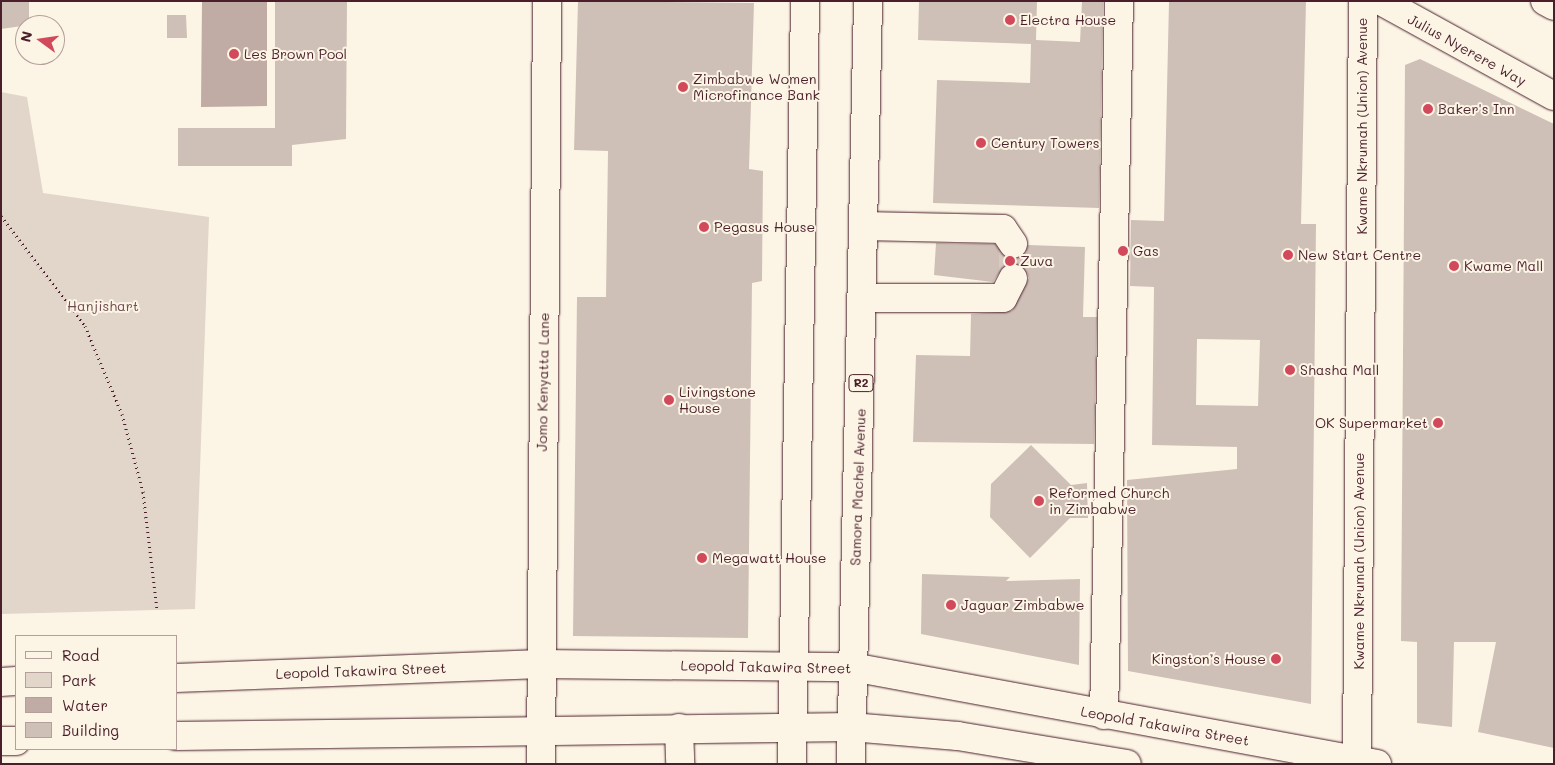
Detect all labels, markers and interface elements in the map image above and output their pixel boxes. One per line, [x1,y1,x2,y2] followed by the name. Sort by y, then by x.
[1405,11,1529,89] street label: Julius Nyerere Way
[1020,12,1116,28] place label: Electra House
[1004,14,1016,26] marker: Electra House
[15,15,65,65] north arrow
[1354,18,1370,234] street label: Kwame Nkrumah (Union) Avenue
[15,29,36,44] text: N
[244,46,347,62] place label: Les Brown Pool
[228,48,240,60] marker: Les Brown Pool
[693,71,820,104] place label: Zimbabwe Women Microfinance Bank
[677,81,689,93] marker: Zimbabwe Women Microfinance Bank
[1438,101,1515,117] place label: Baker's Inn
[1422,103,1434,115] marker: Baker's Inn
[991,135,1100,151] place label: Century Towers
[975,137,987,149] marker: Century Towers
[714,219,815,235] place label: Pegasus House
[698,221,710,233] marker: Pegasus House
[1133,243,1159,259] place label: Gas
[1117,245,1129,257] marker: Gas
[1298,247,1421,263] place label: New Start Centre
[1282,249,1294,261] marker: New Start Centre
[1020,253,1053,269] place label: Zuva
[1004,255,1016,267] marker: Zuva
[1464,258,1543,274] place label: Kwame Mall
[1448,260,1460,272] marker: Kwame Mall
[67,298,139,314] park label: Hanjishart
[533,312,553,452] street label: Jomo Kenyatta Lane
[1300,362,1379,378] place label: Shasha Mall
[1284,364,1296,376] marker: Shasha Mall
[847,373,875,392] road number: R2
[679,384,756,417] place label: Livingstone House
[663,394,675,406] marker: Livingstone House
[847,408,869,566] street label: Samora Machel Avenue
[1315,415,1428,431] place label: OK Supermarket
[1432,417,1444,429] marker: OK Supermarket
[1351,453,1367,669] street label: Kwame Nkrumah (Union) Avenue
[1049,485,1169,518] place label: Reformed Church in Zimbabwe
[1033,495,1045,507] marker: Reformed Church in Zimbabwe
[712,550,826,566] place label: Megawatt House
[696,552,708,564] marker: Megawatt House
[961,597,1084,613] place label: Jaguar Zimbabwe
[945,599,957,611] marker: Jaguar Zimbabwe
[15,635,178,750] legend
[62,645,99,665] text: Road
[1152,651,1266,667] place label: Kingston’s House
[1270,653,1282,665] marker: Kingston’s House
[680,657,852,677] street label: Leopold Takawira Street
[275,660,447,682] street label: Leopold Takawira Street
[62,670,96,690] text: Park
[62,695,108,715] text: Water
[1079,703,1251,749] street label: Leopold Takawira Street
[62,720,119,740] text: Building

